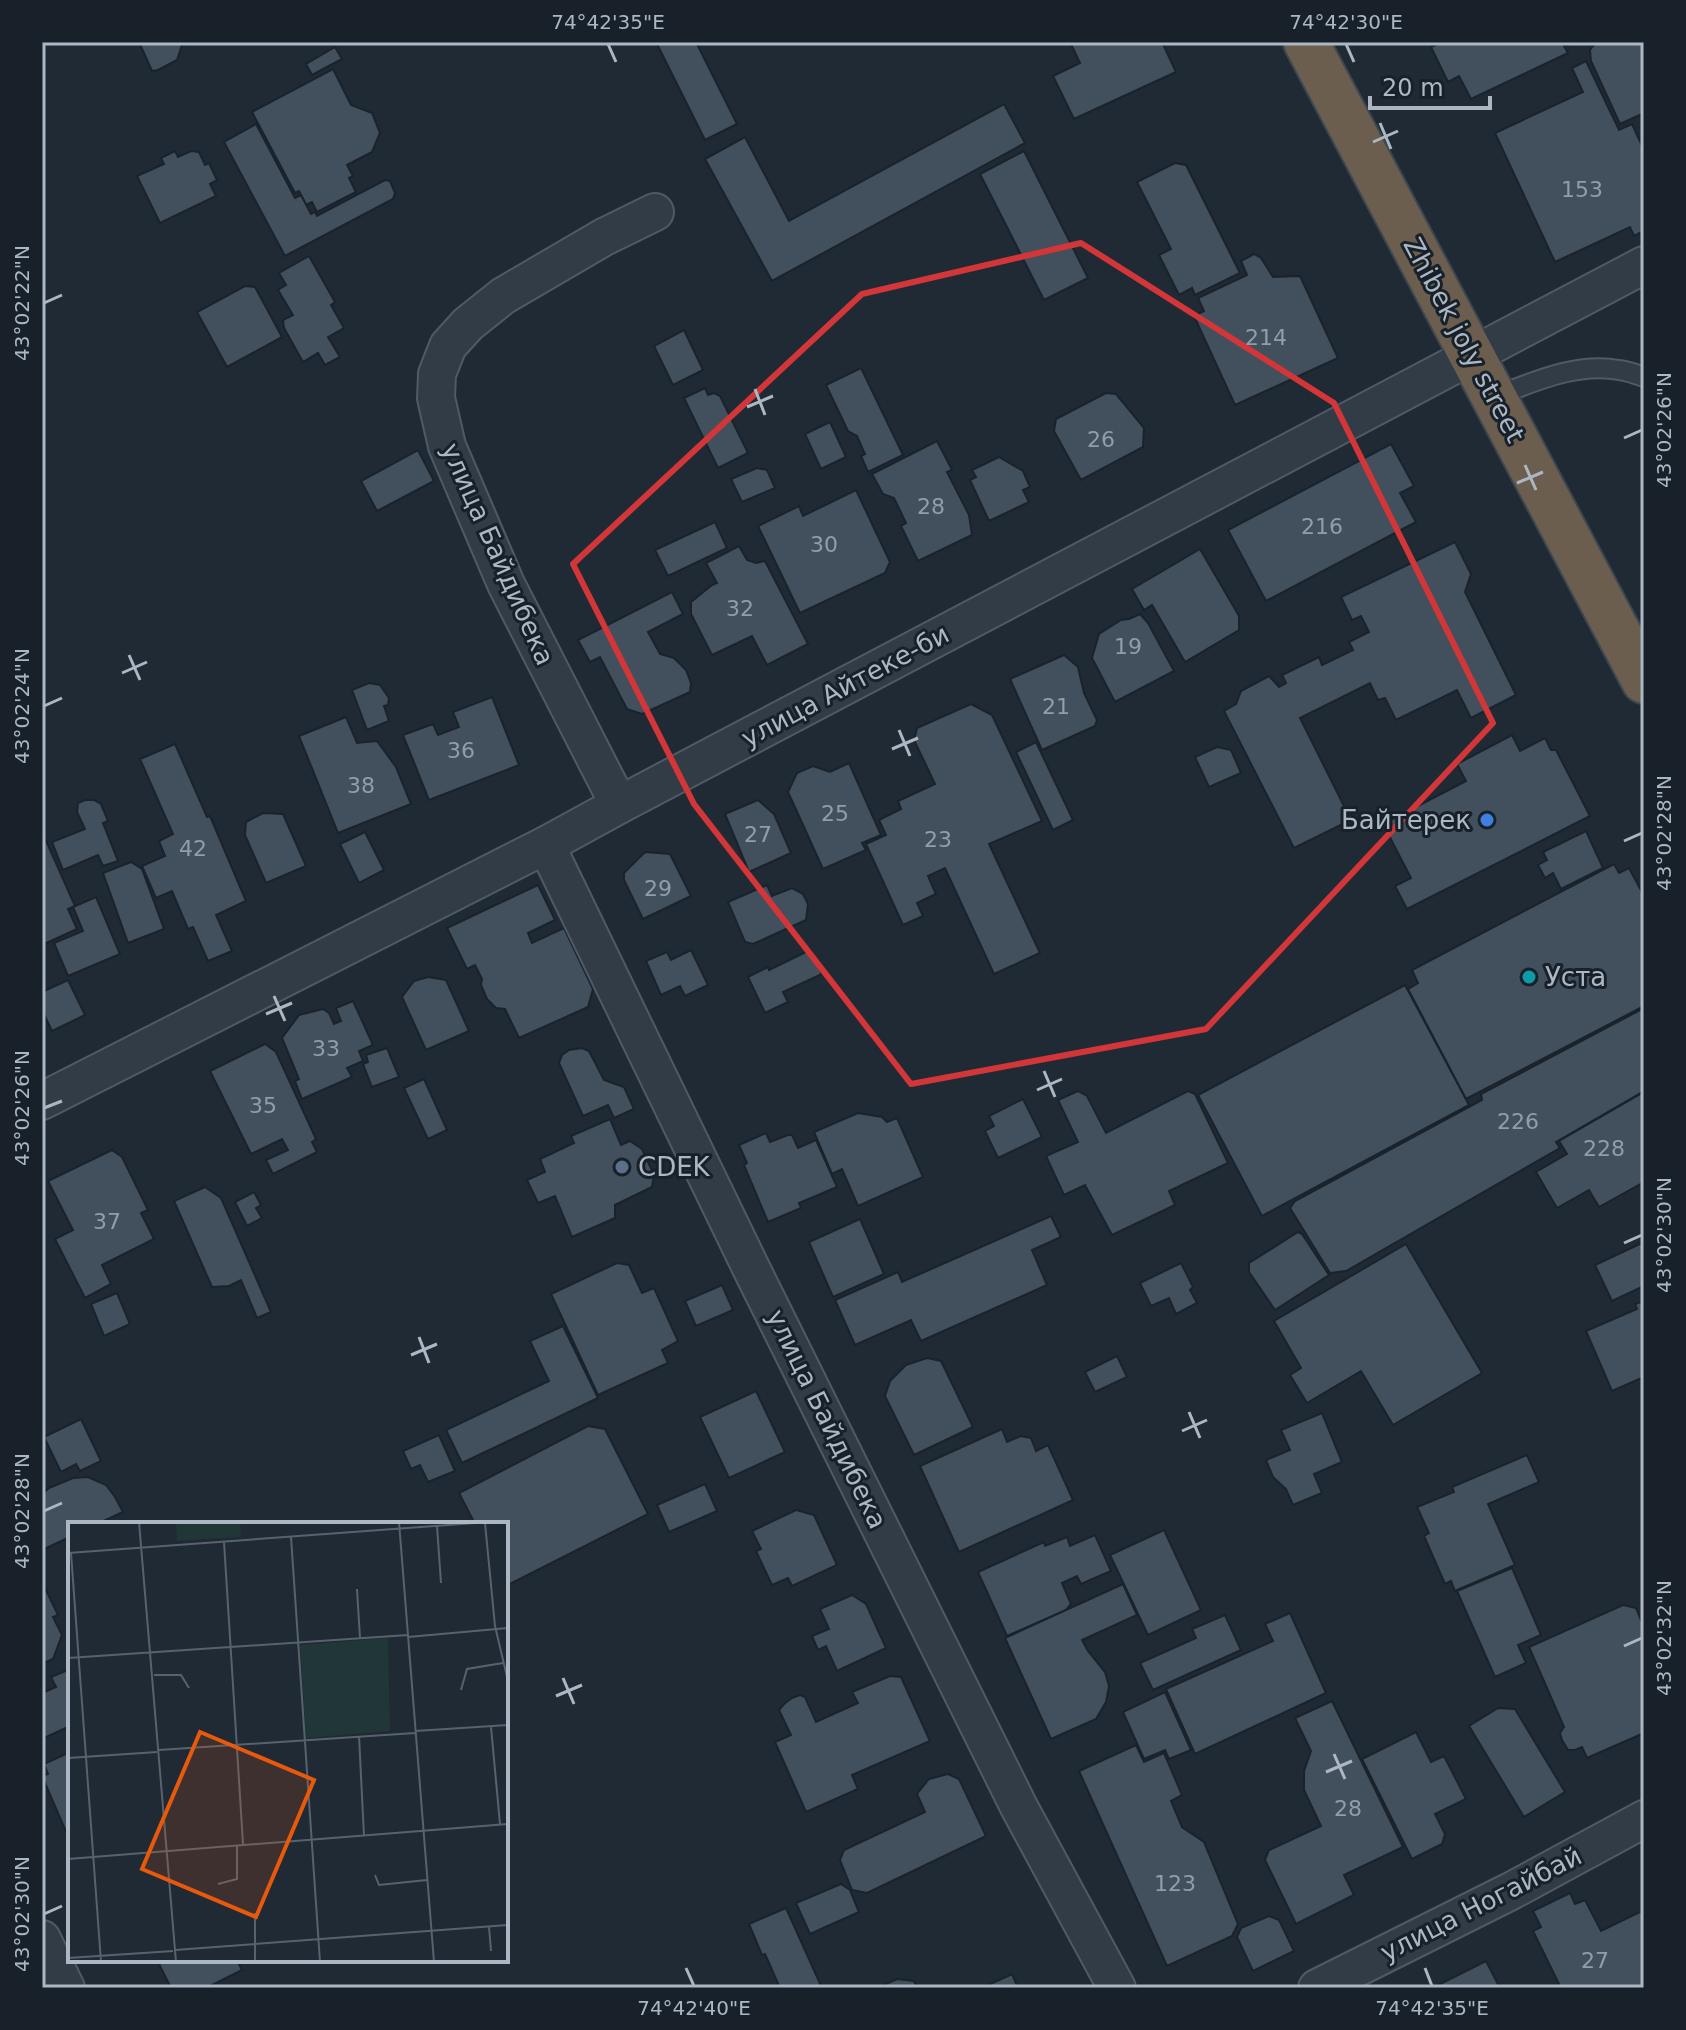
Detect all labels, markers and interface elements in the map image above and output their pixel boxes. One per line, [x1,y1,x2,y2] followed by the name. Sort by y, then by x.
[551,10,665,34] text: 74°42'35"E
[1289,10,1403,34] text: 74°42'30"E
[1370,60,1490,110] scale bar
[1382,74,1444,102] text: 20 m
[1561,177,1603,202] house number: 153
[1397,233,1531,447] street label: Zhibek joly street
[10,245,34,361] text: 43°02'22"N
[1245,325,1287,350] house number: 214
[1652,372,1676,488] text: 43°02'26"N
[1087,427,1115,452] house number: 26
[435,438,561,670] street label: улица Байдибека
[917,494,945,519] house number: 28
[1301,514,1343,539] house number: 216
[810,532,838,557] house number: 30
[726,596,754,621] house number: 32
[736,619,954,753] street label: улица Айтеке-би
[1114,634,1142,659] house number: 19
[10,648,34,764] text: 43°02'24"N
[1042,694,1070,719] house number: 21
[447,738,475,763] house number: 36
[347,773,375,798] house number: 38
[1652,775,1676,891] text: 43°02'28"N
[821,801,849,826] house number: 25
[1341,805,1471,835] place label: Байтерек
[1478,811,1496,829] marker: Байтерек
[744,822,772,847] house number: 27
[924,827,952,852] house number: 23
[179,836,207,861] house number: 42
[644,876,672,901] house number: 29
[1545,962,1606,992] place label: Уста
[1520,968,1538,986] marker: Уста
[312,1036,340,1061] house number: 33
[10,1050,34,1166] text: 43°02'26"N
[249,1093,277,1118] house number: 35
[1497,1109,1539,1134] house number: 226
[1583,1136,1625,1161] house number: 228
[638,1152,711,1182] place label: CDEK
[613,1158,631,1176] marker: CDEK
[1652,1177,1676,1293] text: 43°02'30"N
[93,1209,121,1234] house number: 37
[761,1305,893,1533] street label: улица Байдибека
[10,1453,34,1569] text: 43°02'28"N
[68,1522,508,1962] inset map
[1652,1580,1676,1696] text: 43°02'32"N
[1334,1796,1362,1821] house number: 28
[1375,1840,1587,1968] street label: улица Ногайбай
[10,1856,34,1972] text: 43°02'30"N
[1154,1871,1196,1896] house number: 123
[1581,1948,1609,1973] house number: 27
[637,1996,751,2020] text: 74°42'40"E
[1375,1996,1489,2020] text: 74°42'35"E

